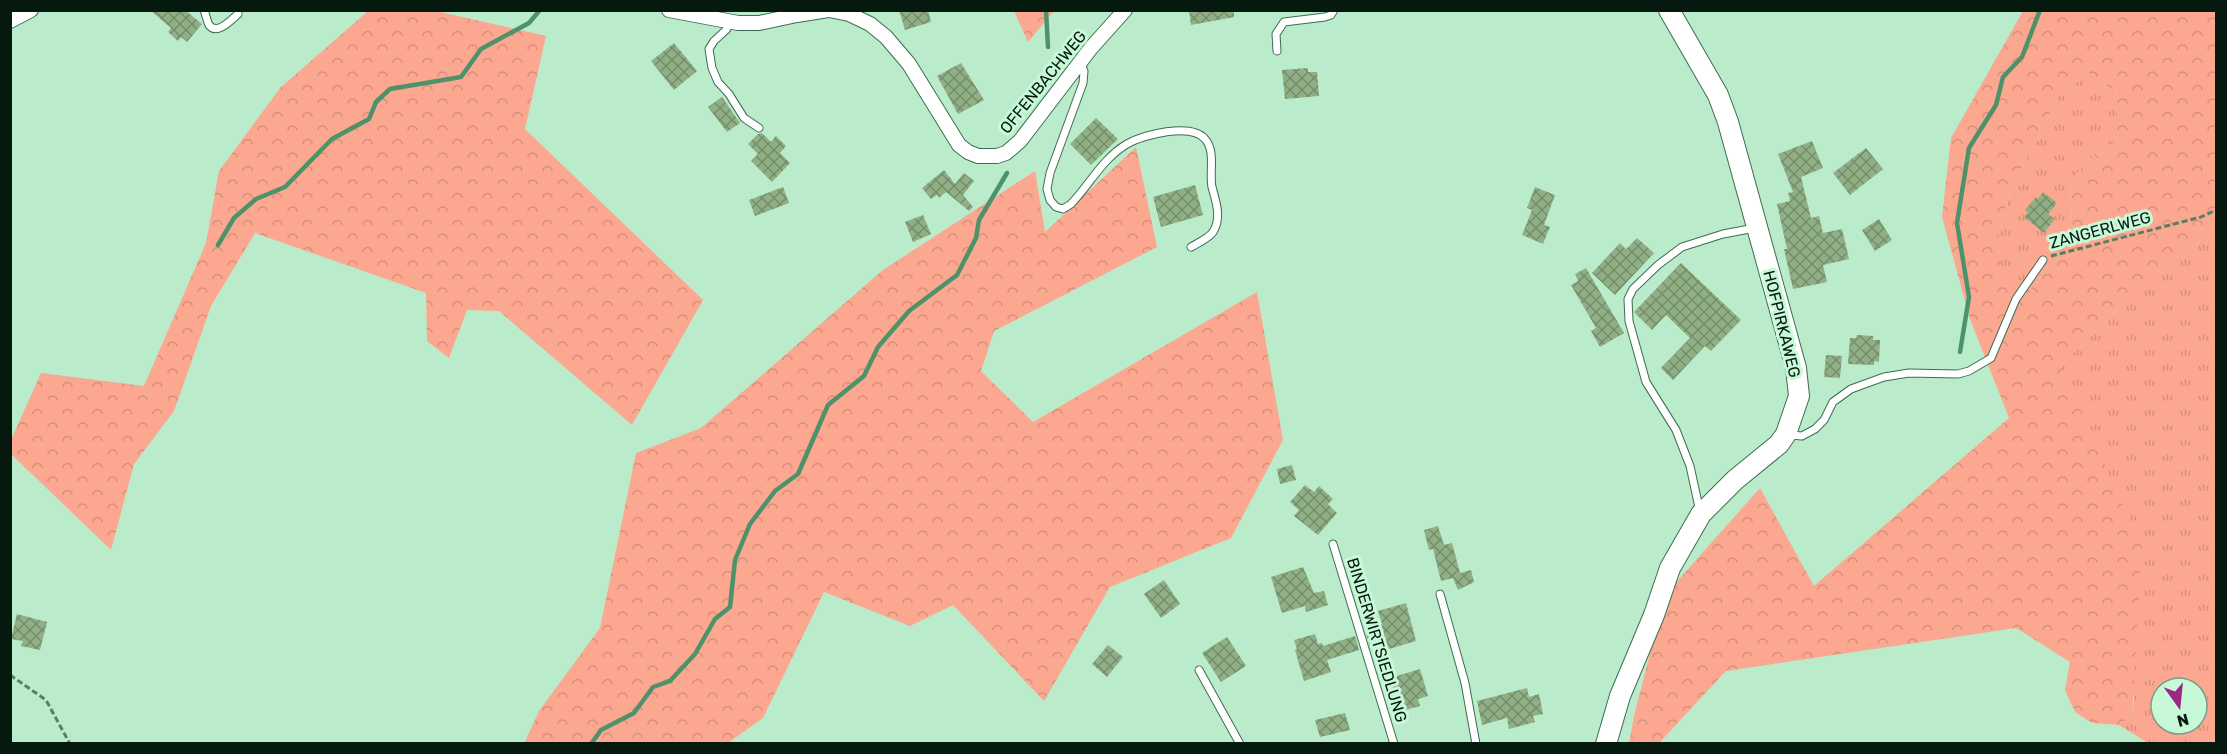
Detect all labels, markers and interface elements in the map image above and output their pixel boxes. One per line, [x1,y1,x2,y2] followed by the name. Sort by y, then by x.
[996,27,1090,137] street label: OFFENBACHWEG
[2047,207,2153,253] street label: ZANGERLWEG
[1759,268,1805,380] street label: HOFPIRKAWEG
[1343,555,1411,725] street label: BINDERWIRTSIEDLUNG
[2149,676,2209,736] north arrow
[2175,709,2191,731] text: N

